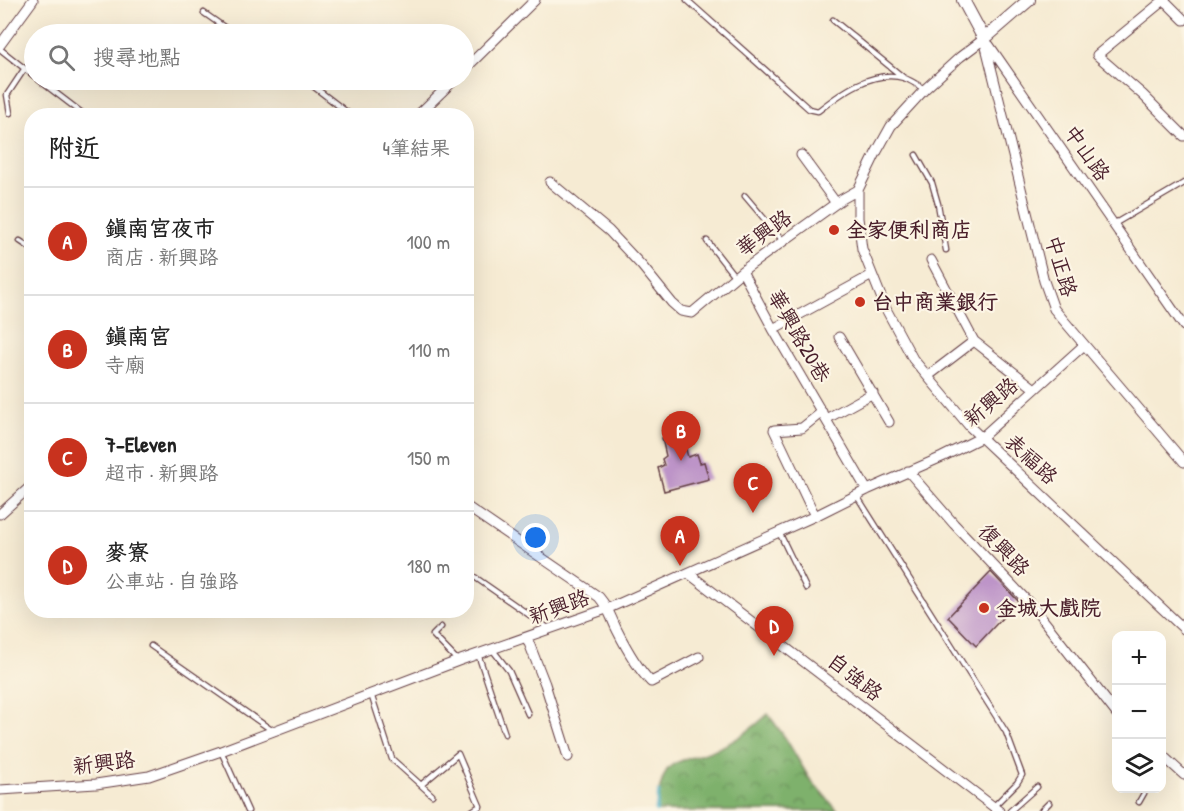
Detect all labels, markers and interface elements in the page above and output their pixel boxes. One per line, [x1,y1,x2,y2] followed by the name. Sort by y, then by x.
[24,24,474,90] search box
[45,41,78,74] icon: search
[93,42,181,72] text: 搜尋地點
[1057,119,1117,187] street label: 中山路
[48,130,100,165] text: 附近
[383,134,450,161] text: 4筆結果
[730,202,798,263] street label: 華興路
[105,213,215,243] text: 鎮南宮夜市
[846,215,972,244] place label: 全家便利商店
[827,223,841,237] marker: 全家便利商店
[63,228,72,255] text: A
[407,228,450,255] text: 100 m
[1039,232,1084,300] street label: 中正路
[105,243,218,270] text: 商店 · 新興路
[761,284,838,388] street label: 華興路20巷
[872,287,998,316] place label: 台中商業銀行
[853,295,867,309] marker: 台中商業銀行
[105,321,171,351] text: 鎮南宮
[62,336,73,363] text: B
[408,336,450,363] text: 110 m
[105,351,145,378] text: 寺廟
[957,370,1024,433] street label: 新興路
[662,412,700,461] pin: B
[998,427,1064,491] street label: 表福路
[105,429,177,459] text: 7-Eleven
[62,444,73,471] text: C
[407,444,450,471] text: 150 m
[105,459,218,486] text: 超市 · 新興路
[734,464,772,513] pin: C
[660,516,700,566] pin: A
[972,517,1037,582] street label: 復興路
[521,523,550,552] your location
[105,537,149,567] text: 麥寮
[63,552,72,579] text: D
[407,552,450,579] text: 180 m
[105,567,238,594] text: 公車站 · 自強路
[524,582,593,631] street label: 新興路
[996,593,1101,622] place label: 金城大戲院
[977,601,991,615] marker: 金城大戲院
[754,606,794,656] pin: D
[1112,631,1166,793] map controls
[1112,631,1166,685] button: +
[822,646,889,707] street label: 自強路
[1112,685,1166,739] button: −
[1112,739,1166,793] button: layers
[71,744,137,781] street label: 新興路

